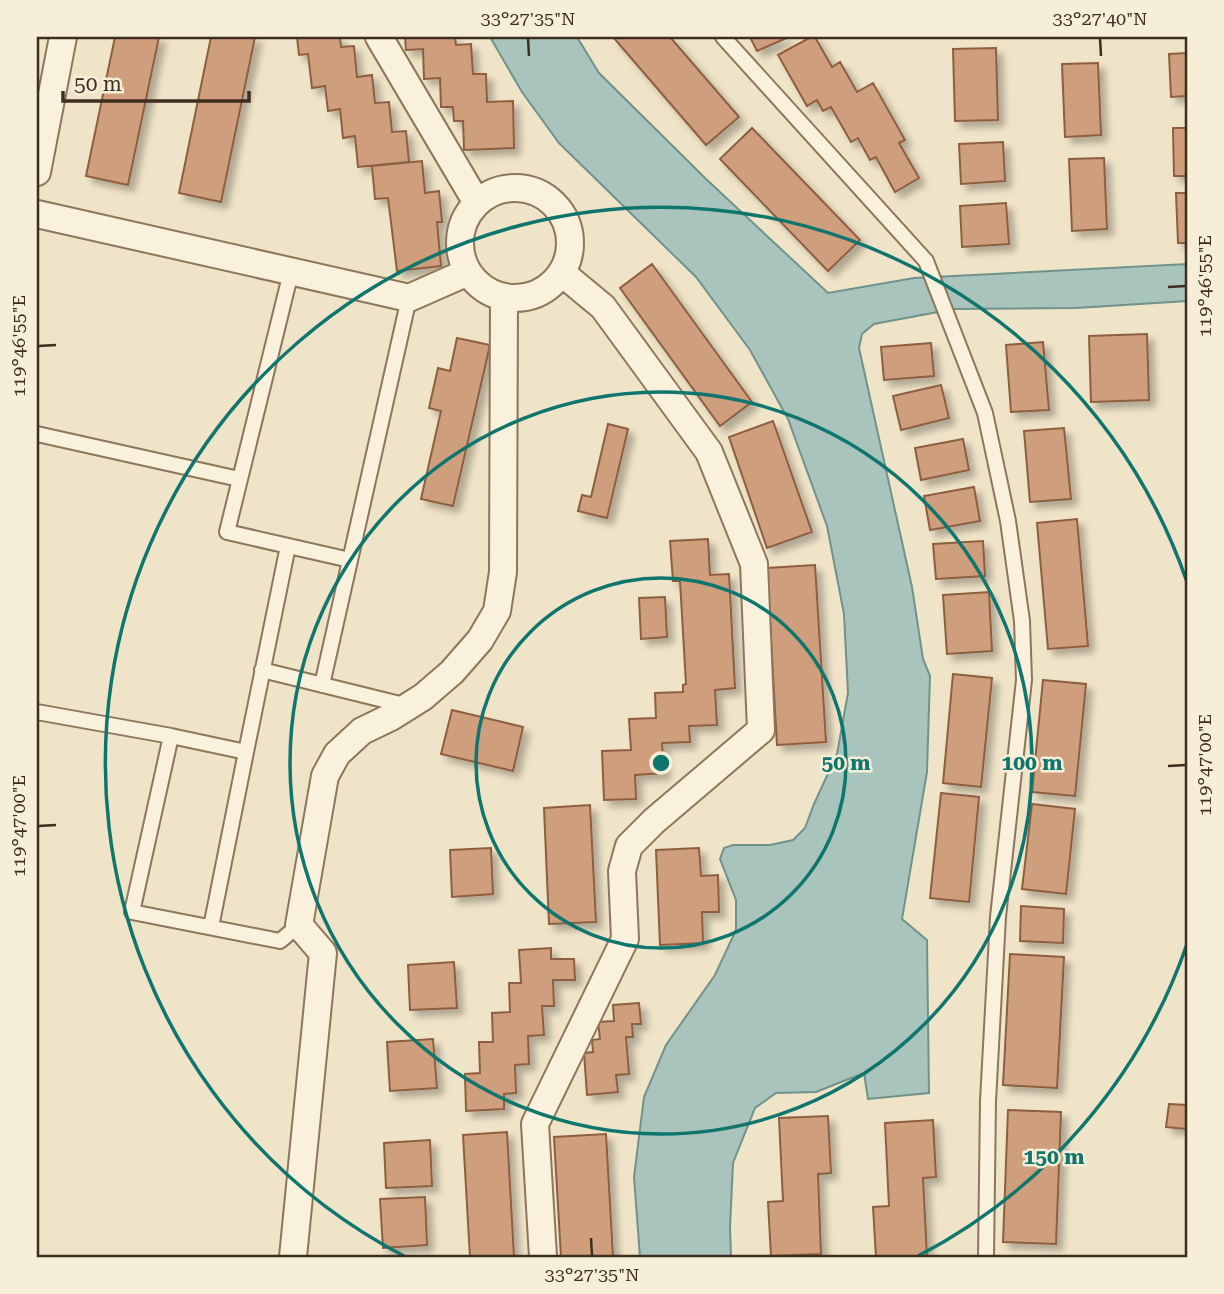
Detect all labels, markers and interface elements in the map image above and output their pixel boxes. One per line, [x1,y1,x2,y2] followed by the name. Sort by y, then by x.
[481,8,575,29] text: 33°27'35"N
[1053,8,1147,29] text: 33°27'40"N
[63,60,248,104] scale bar
[74,72,122,96] text: 50 m
[1194,235,1215,337] text: 119°46'55"E
[8,295,29,397] text: 119°46'55"E
[1194,714,1215,816] text: 119°47'00"E
[649,751,673,775] centre of rings
[821,751,871,775] text: 50 m
[1002,751,1062,775] text: 100 m
[8,775,29,877] text: 119°47'00"E
[1024,1145,1084,1169] text: 150 m
[545,1264,639,1285] text: 33°27'35"N

